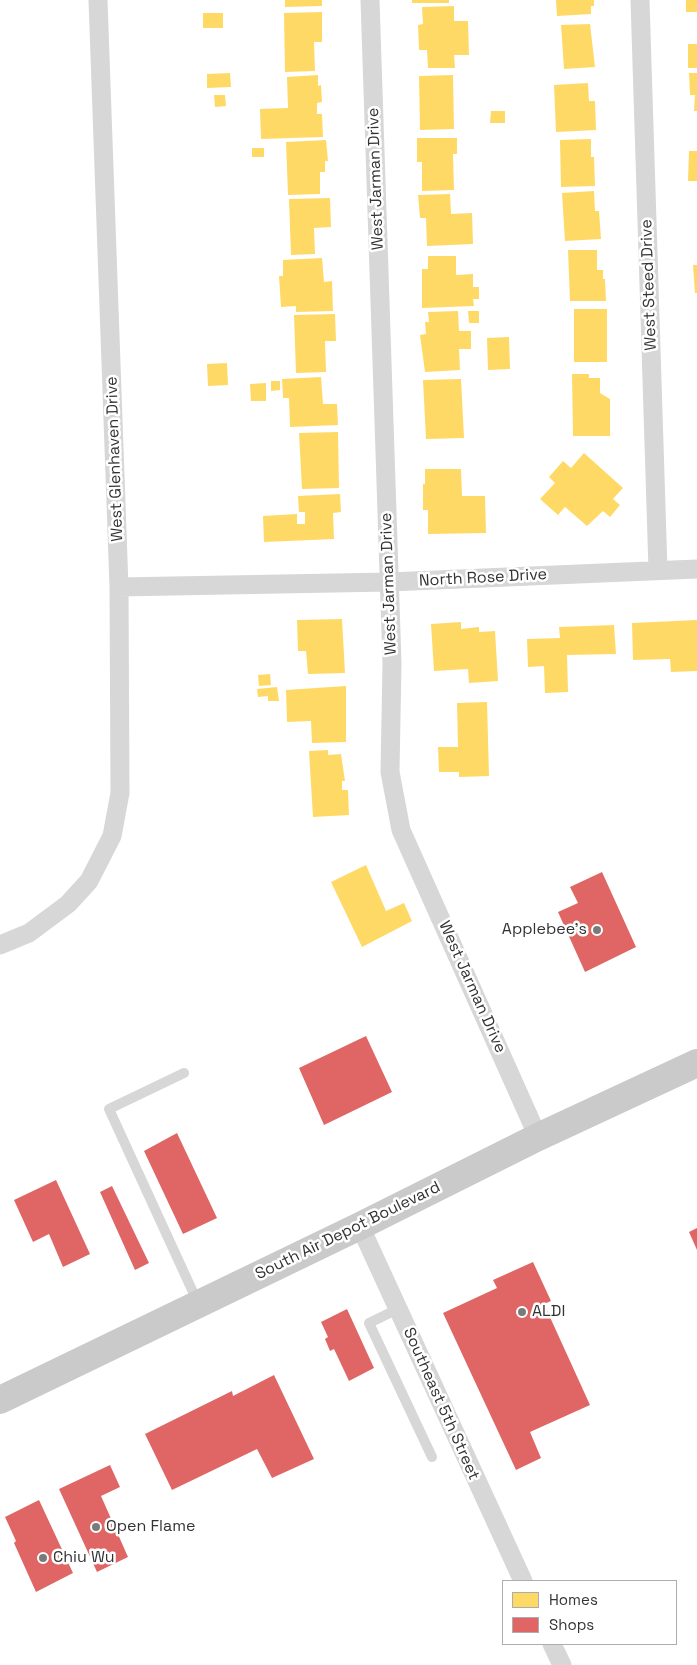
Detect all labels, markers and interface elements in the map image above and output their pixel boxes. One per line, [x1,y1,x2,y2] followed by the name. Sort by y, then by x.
[364,107,388,251] street label: West Jarman Drive
[637,219,661,351] street label: West Steed Drive
[103,376,127,542] street label: West Glenhaven Drive
[377,512,401,656] street label: West Jarman Drive
[419,565,547,591] street label: North Rose Drive
[434,918,510,1056] street label: West Jarman Drive
[502,920,587,940] place label: Applebee's
[591,924,603,936] marker: Applebee's
[252,1178,444,1284] street label: South Air Depot Boulevard
[532,1302,565,1322] place label: ALDI
[516,1306,528,1318] marker: ALDI
[399,1325,483,1483] street label: Southeast 5th Street
[106,1517,195,1537] place label: Open Flame
[90,1521,102,1533] marker: Open Flame
[53,1548,115,1568] place label: Chiu Wu
[37,1552,49,1564] marker: Chiu Wu
[502,1580,677,1645] legend
[549,1590,598,1609] text: Homes
[549,1615,594,1634] text: Shops

